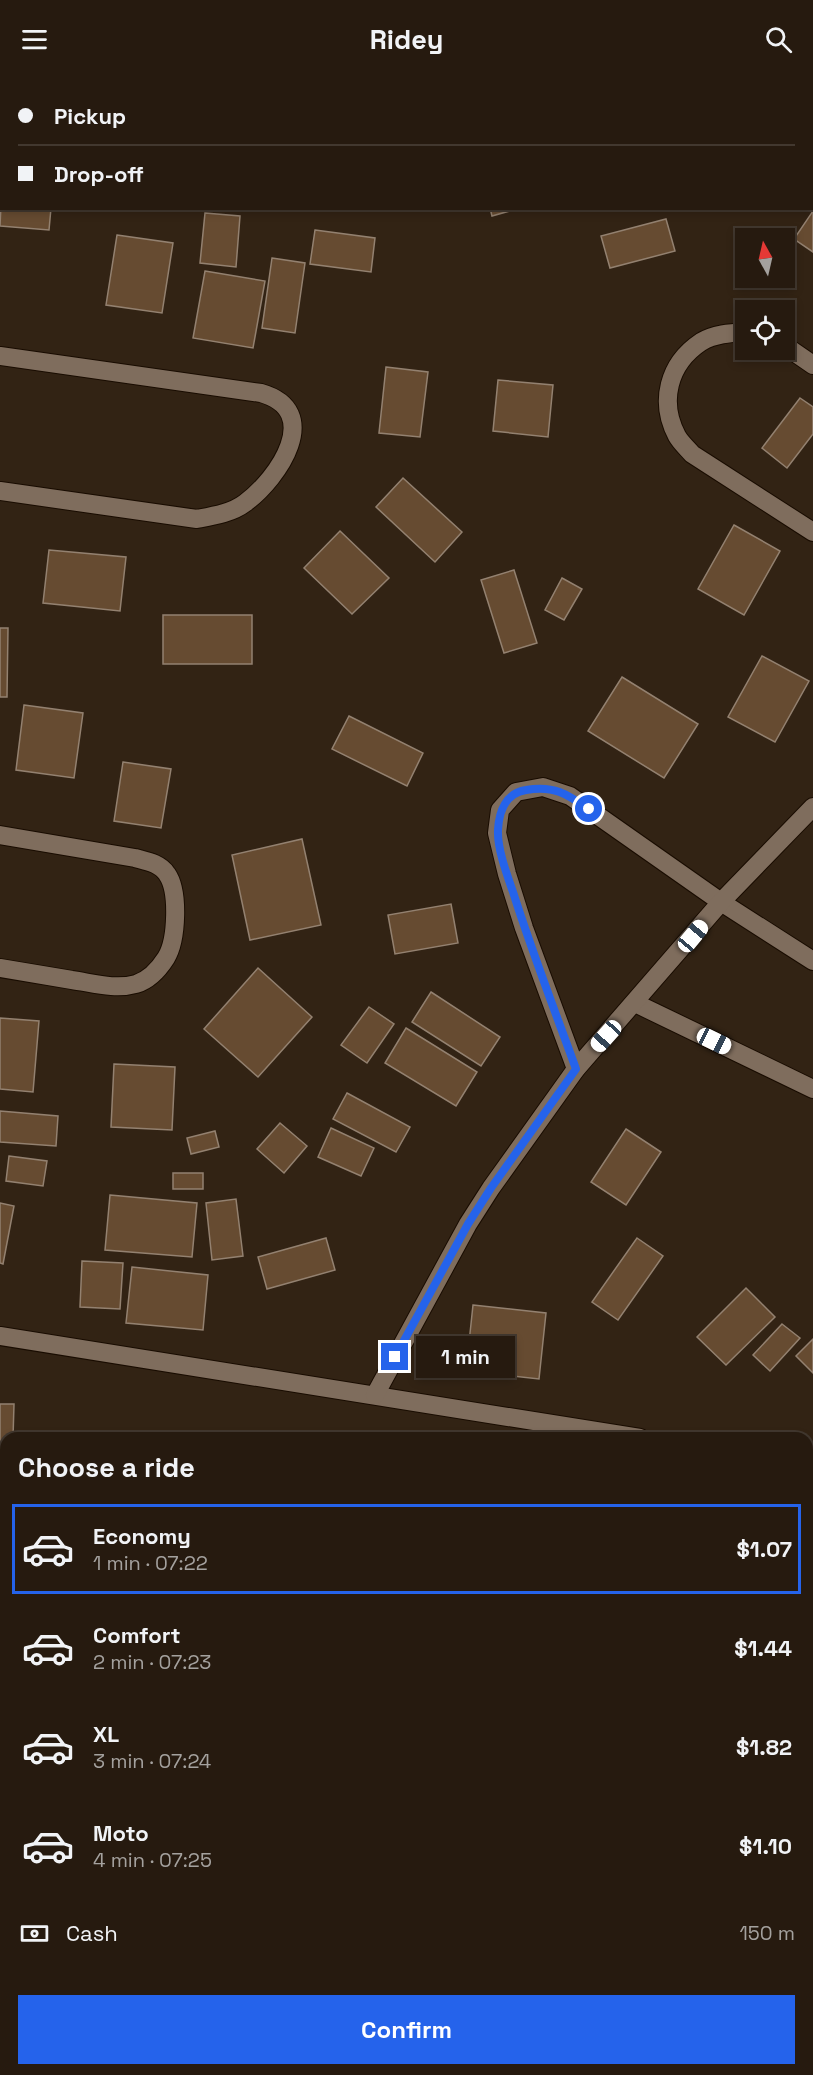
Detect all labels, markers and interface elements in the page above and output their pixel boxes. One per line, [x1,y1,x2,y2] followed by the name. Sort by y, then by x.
[370,22,443,57] text: Ridey
[18,23,51,56] icon: menu
[762,23,795,56] icon: search
[54,102,126,130] text: Pickup
[54,160,144,188] text: Drop-off
[735,228,795,288] north arrow
[735,228,795,360] map controls
[735,300,795,360] button: locate
[575,795,602,822] route start
[675,916,711,956] car
[587,1017,625,1055] car
[694,1025,734,1057] car
[416,1336,515,1378] callout: 1 min
[381,1343,408,1370] route end
[441,1344,490,1370] text: 1 min
[18,1450,195,1485] text: Choose a ride
[21,1522,75,1576] icon: car
[93,1522,191,1550] text: Economy
[736,1535,792,1563] text: $1.07
[93,1550,208,1576] text: 1 min · 07:22
[21,1621,75,1675] icon: car
[93,1621,181,1649] text: Comfort
[734,1634,792,1662] text: $1.44
[93,1649,211,1675] text: 2 min · 07:23
[21,1720,75,1774] icon: car
[93,1720,119,1748] text: XL
[736,1733,792,1761] text: $1.82
[93,1748,211,1774] text: 3 min · 07:24
[21,1819,75,1873] icon: car
[93,1819,149,1847] text: Moto
[739,1832,792,1860] text: $1.10
[93,1847,212,1873] text: 4 min · 07:25
[18,1917,51,1950] icon: cash
[66,1919,118,1947] text: Cash
[740,1920,795,1946] text: 150 m
[18,1995,795,2064] button: Confirm

